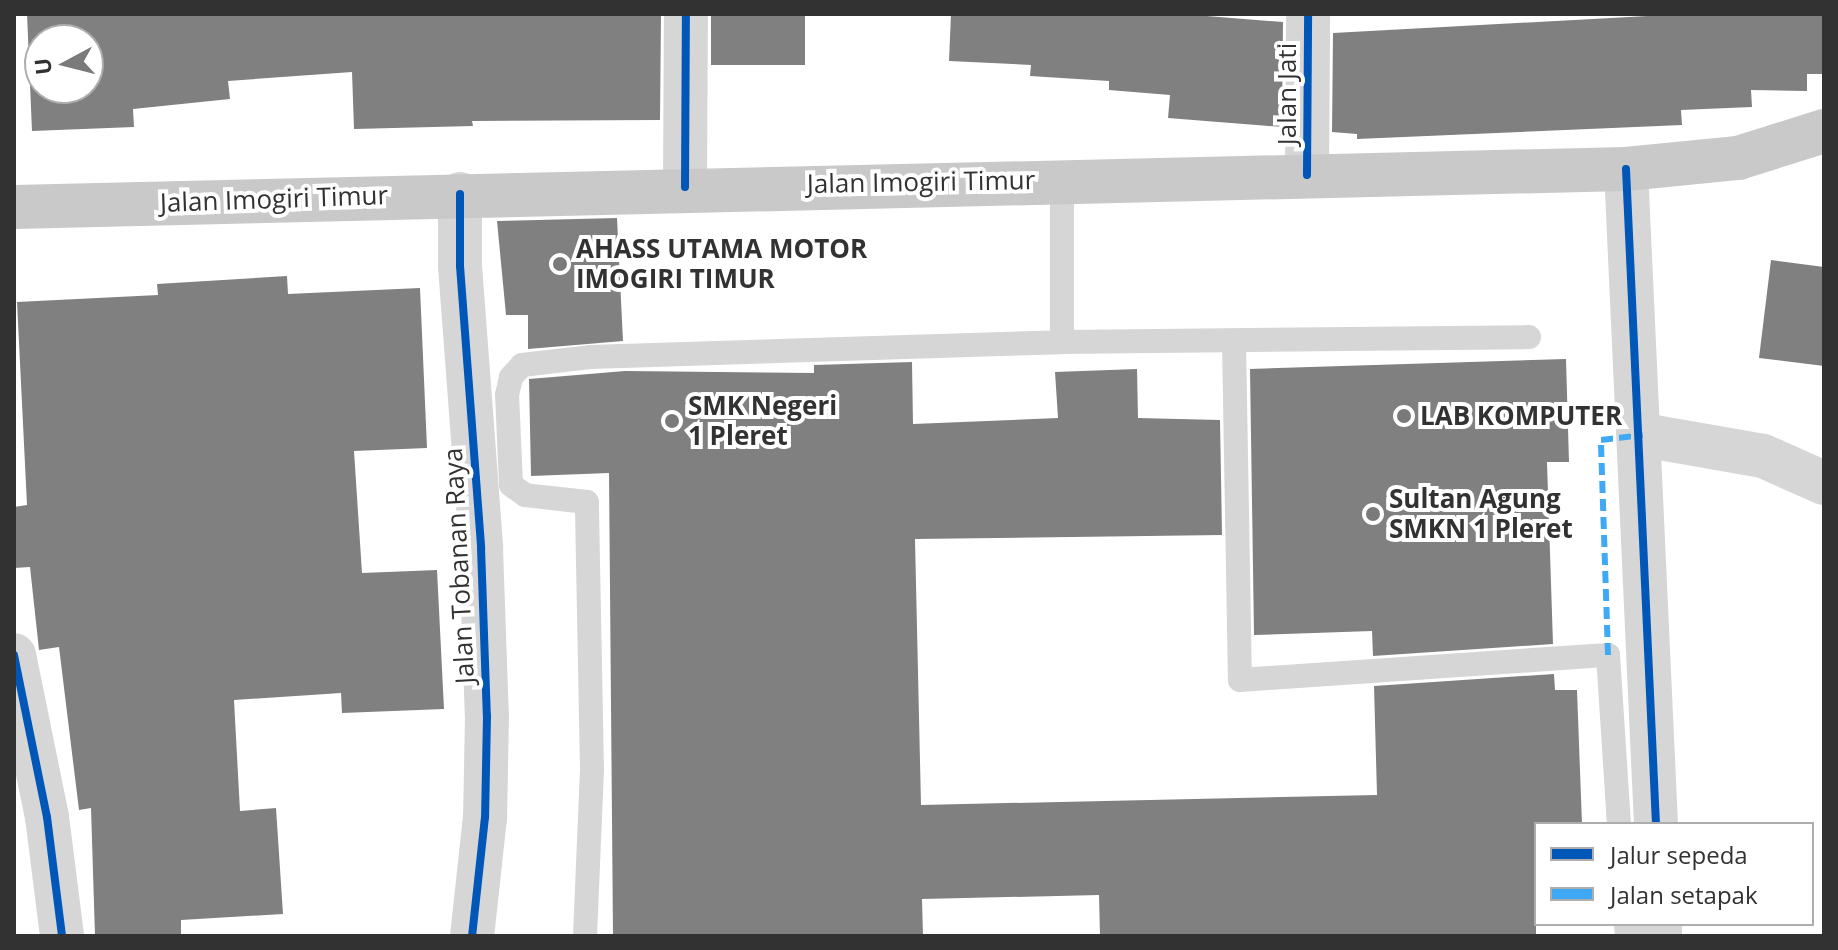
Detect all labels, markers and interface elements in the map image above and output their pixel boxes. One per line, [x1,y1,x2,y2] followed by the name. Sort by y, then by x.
[24,24,104,104] north arrow
[1271,43,1303,145] street label: Jalan Jati
[26,57,58,77] text: U
[807,164,1035,200] street label: Jalan Imogiri Timur
[159,179,389,219] street label: Jalan Imogiri Timur
[576,233,867,294] place label: AHASS UTAMA MOTOR IMOGIRI TIMUR
[551,255,569,273] marker: AHASS UTAMA MOTOR IMOGIRI TIMUR
[688,390,837,452] place label: SMK Negeri 1 Pleret
[1420,400,1622,432] place label: LAB KOMPUTER
[1395,407,1413,425] marker: LAB KOMPUTER
[663,412,681,430] marker: SMK Negeri 1 Pleret
[437,447,481,685] street label: Jalan Tobanan Raya
[1389,483,1573,544] place label: Sultan Agung SMKN 1 Pleret
[1364,505,1382,523] marker: Sultan Agung SMKN 1 Pleret
[1534,822,1814,926] legend
[1610,838,1748,871] text: Jalur sepeda
[1610,878,1758,911] text: Jalan setapak

